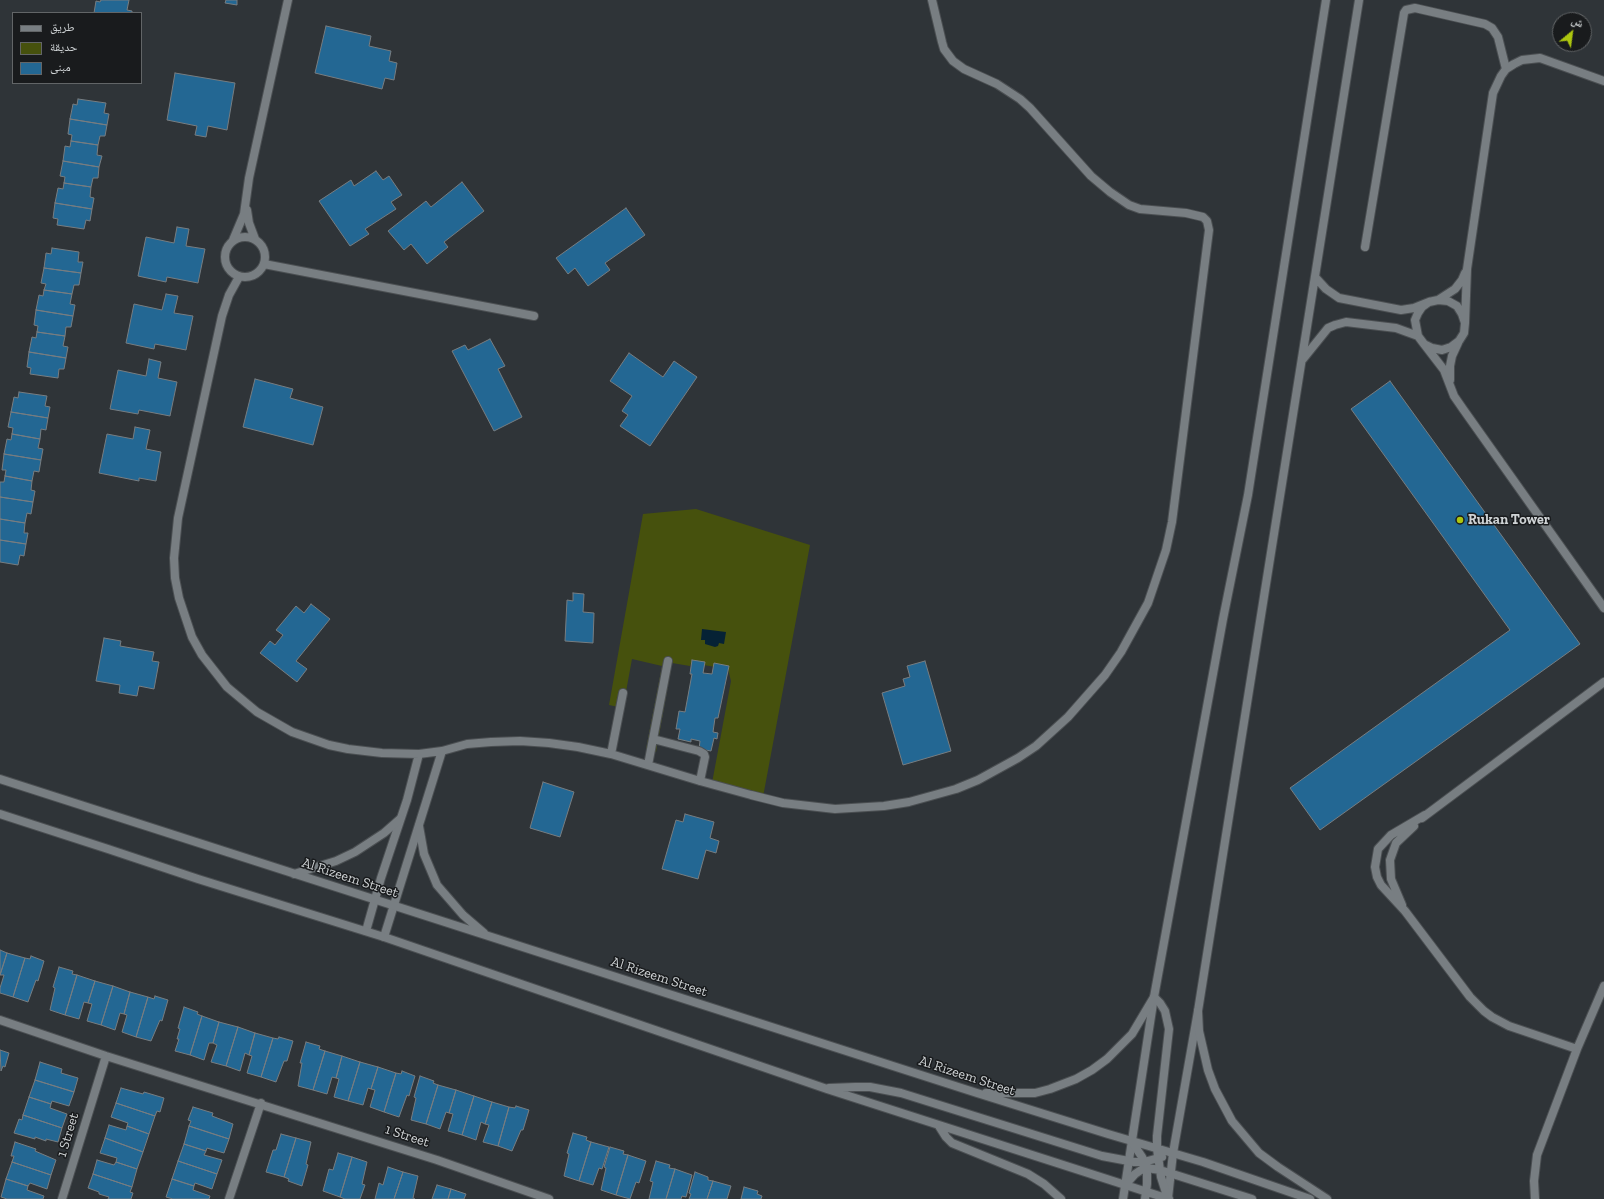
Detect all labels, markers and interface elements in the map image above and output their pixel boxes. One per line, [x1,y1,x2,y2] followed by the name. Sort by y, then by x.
[12,12,142,84] legend
[1552,12,1592,52] north arrow
[1569,13,1586,30] text: ش
[50,20,75,34] text: طريق
[50,40,78,54] text: حديقة
[50,60,71,74] text: مبنى
[1468,512,1550,528] place label: Rukan Tower
[1455,515,1465,525] marker: Rukan Tower
[300,855,400,901] street label: Al Rizeem Street
[609,954,709,1000] street label: Al Rizeem Street
[917,1053,1017,1099] street label: Al Rizeem Street
[53,1111,83,1159] street label: 1 Street
[383,1121,431,1151] street label: 1 Street

